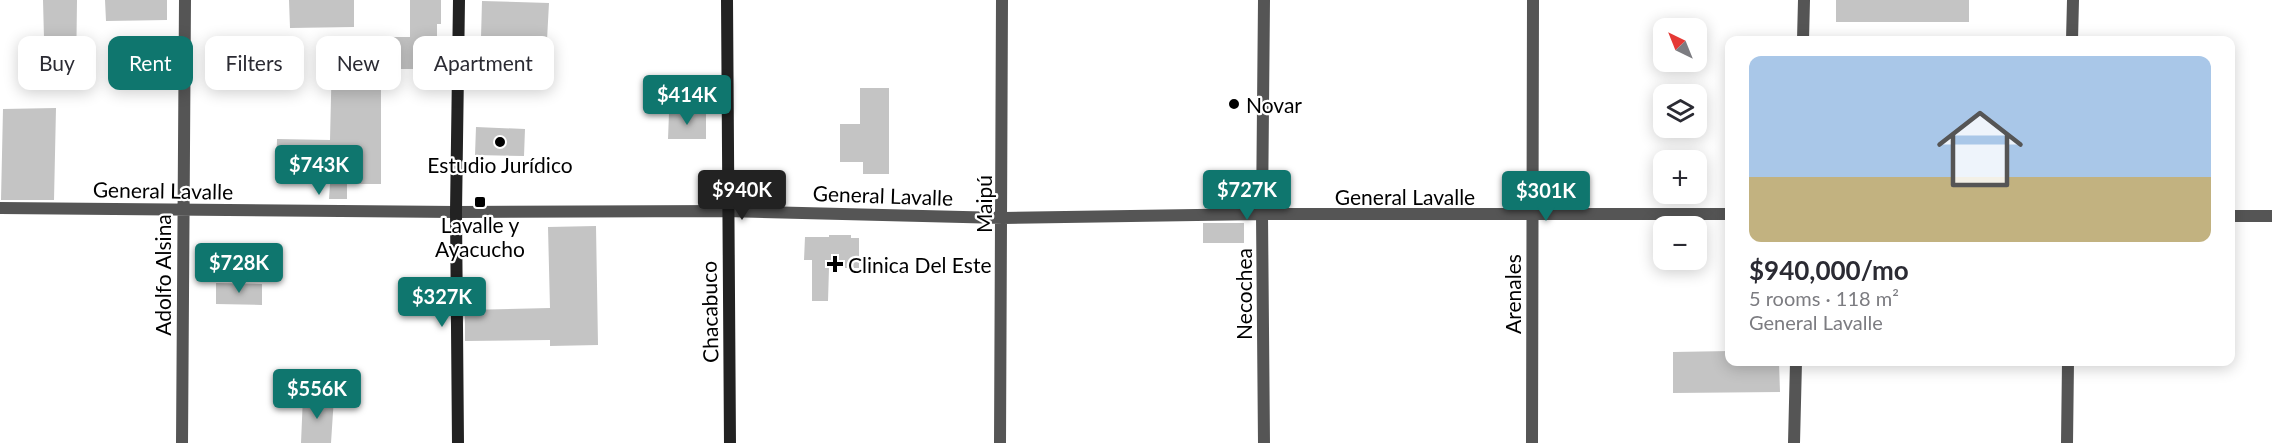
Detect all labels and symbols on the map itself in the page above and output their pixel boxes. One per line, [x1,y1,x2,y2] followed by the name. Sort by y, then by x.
[1653,18,1707,72] north arrow
[645,75,729,126] pin: $414K
[1246,92,1302,117] place label: Novar
[1227,97,1241,111] marker: Novar
[493,135,507,149] marker: Estudio Jurídico
[277,145,361,196] pin: $743K
[427,152,573,177] place label: Estudio Jurídico
[700,170,784,221] pin: $940K
[1205,170,1289,221] pin: $727K
[1504,171,1588,222] pin: $301K
[971,175,996,233] street label: Maipú
[93,176,233,204] street label: General Lavalle
[812,180,954,210] street label: General Lavalle
[1335,184,1475,209] street label: General Lavalle
[473,195,487,209] marker: Lavalle y Ayacucho
[435,212,525,261] place label: Lavalle y Ayacucho
[150,214,175,336] street label: Adolfo Alsina
[197,243,281,294] pin: $728K
[1231,248,1256,340] street label: Necochea
[848,252,991,277] place label: Clinica Del Este
[1500,254,1525,334] street label: Arenales
[826,255,844,273] marker: Clinica Del Este
[696,261,722,363] street label: Chacabuco
[400,277,484,328] pin: $327K
[275,369,359,420] pin: $556K

